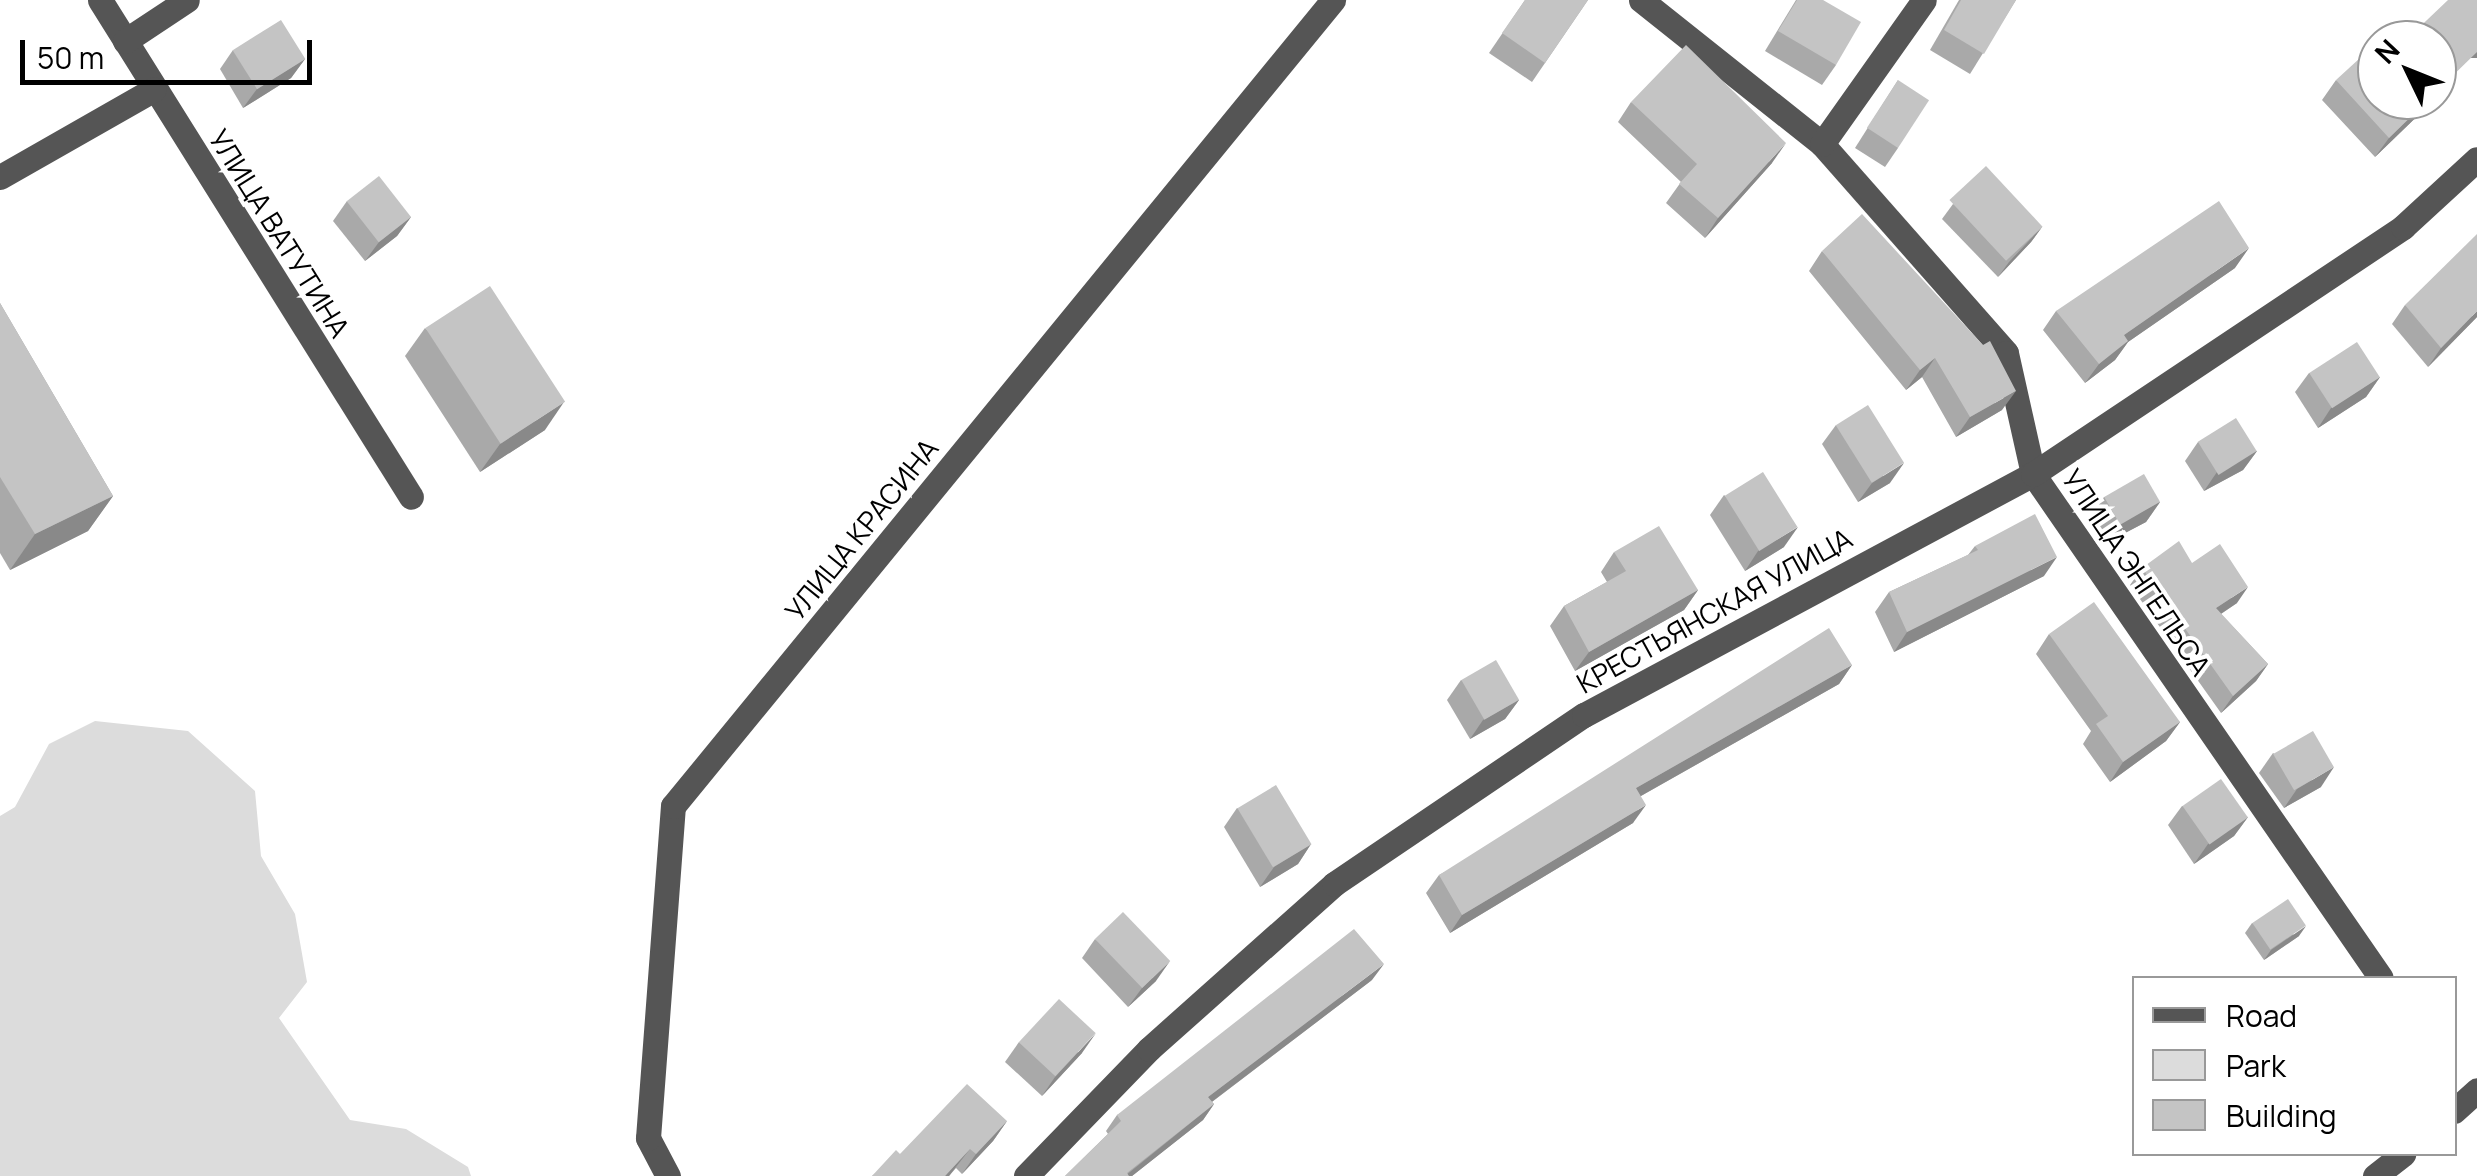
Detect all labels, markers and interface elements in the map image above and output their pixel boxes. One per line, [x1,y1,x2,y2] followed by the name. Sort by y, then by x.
[25,20,318,82] scale bar
[2357,20,2457,120] north arrow
[2366,31,2407,71] text: N
[37,37,104,78] text: 50 m
[203,123,357,343] street label: УЛИЦА ВАТУТИНА
[777,431,945,627] street label: УЛИЦА КРАСИНА
[2056,463,2218,681] street label: УЛИЦА ЭНГЕЛЬСА
[1571,520,1857,700] street label: КРЕСТЬЯНСКАЯ УЛИЦА
[2132,976,2457,1156] legend
[2226,995,2297,1036] text: Road
[2226,1045,2286,1086] text: Park
[2226,1095,2337,1136] text: Building

